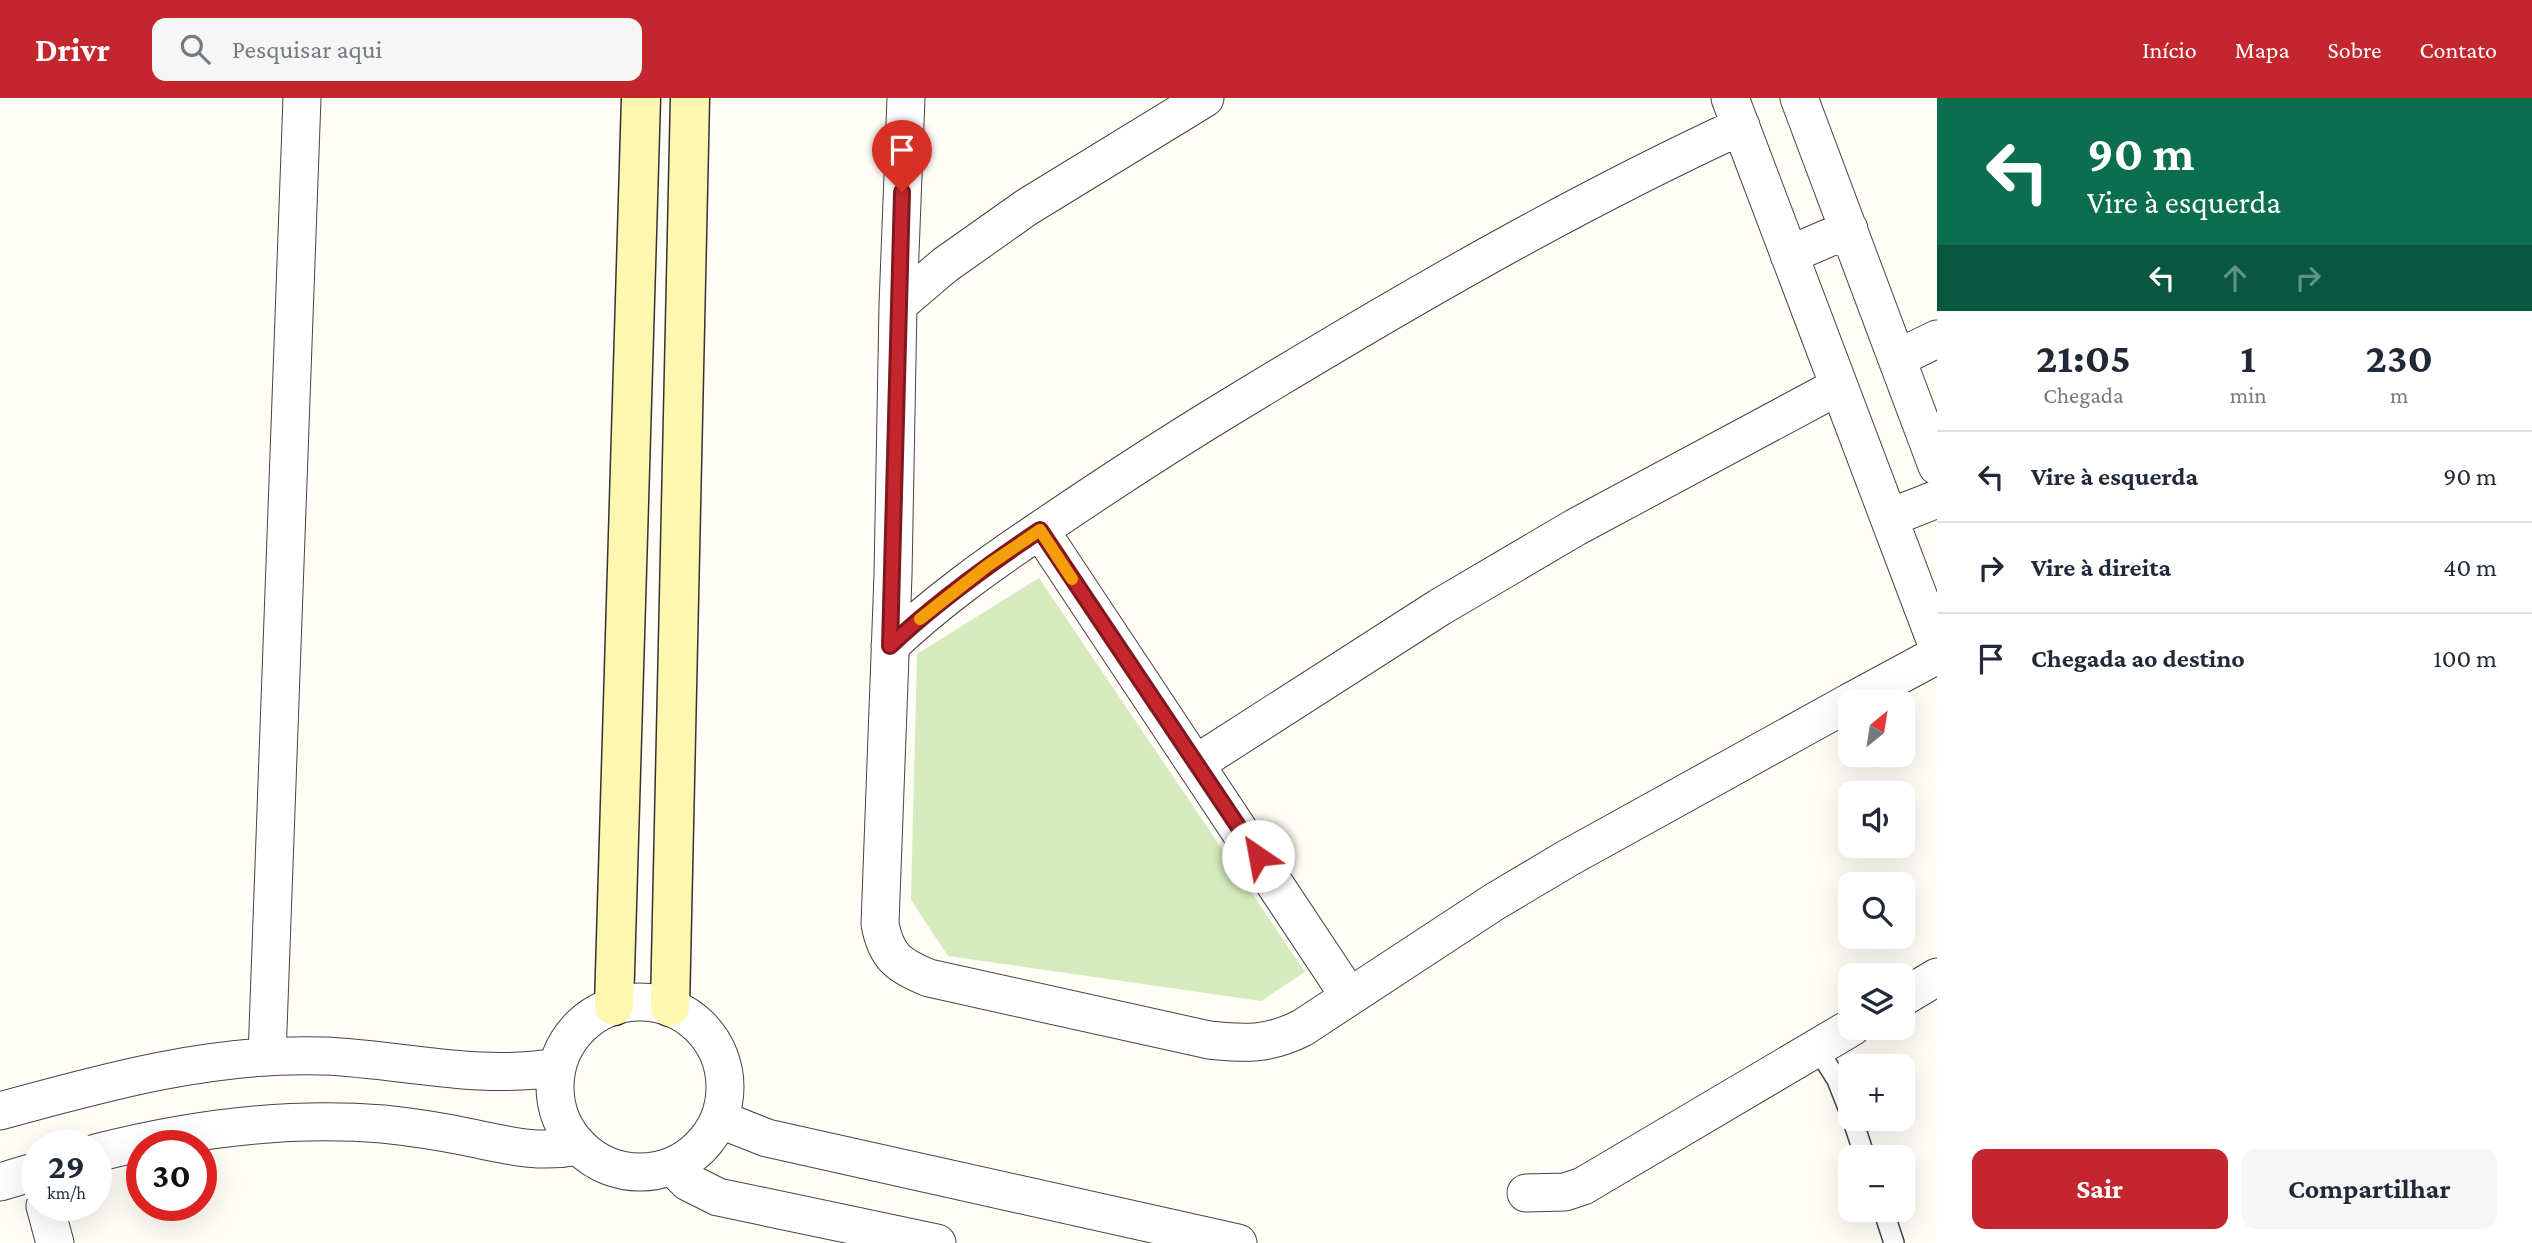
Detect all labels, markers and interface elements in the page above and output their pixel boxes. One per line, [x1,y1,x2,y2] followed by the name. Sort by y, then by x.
[152,18,642,81] search box
[176,30,214,68] icon: search
[35,31,110,68] text: Drivr
[232,35,382,64] text: Pesquisar aqui
[2142,36,2197,63] text: Início
[2235,36,2290,63] text: Mapa
[2328,36,2382,63] text: Sobre
[2420,36,2497,63] text: Contato
[872,120,932,192] pin
[1972,126,2063,217] icon: left
[2087,126,2194,181] text: 90 m
[883,131,921,169] icon: arrive
[2087,184,2281,220] text: Vire à esquerda
[2143,259,2181,297] icon: left
[2216,259,2254,297] icon: ahead
[2289,259,2327,297] icon: right
[2036,334,2131,381] text: 21:05
[2240,334,2256,381] text: 1
[2366,334,2433,381] text: 230
[2043,382,2124,408] text: Chegada
[2230,382,2267,408] text: min
[2390,382,2409,408] text: m
[1972,458,2010,496] icon: left
[2031,462,2198,491] text: Vire à esquerda
[2443,462,2497,491] text: 90 m
[1972,549,2010,587] icon: right
[2031,553,2171,582] text: Vire à direita
[2443,553,2497,582] text: 40 m
[1972,640,2010,678] icon: arrive
[2031,644,2245,673] text: Chegada ao destino
[2433,644,2497,673] text: 100 m
[1838,690,1914,766] north arrow
[1838,690,1915,1222] map controls
[1838,781,1915,858] button: sound
[1221,819,1295,893] position arrow
[1838,872,1915,949] button: search
[1838,963,1915,1040] button: layers
[1838,1054,1915,1131] button: +
[126,1130,217,1221] speed limit sign: 30
[1838,1145,1915,1222] button: −
[48,1147,85,1186] text: 29
[1972,1149,2228,1229] button: Sair
[2242,1149,2497,1229] button: Compartilhar
[47,1183,86,1203] text: km/h

